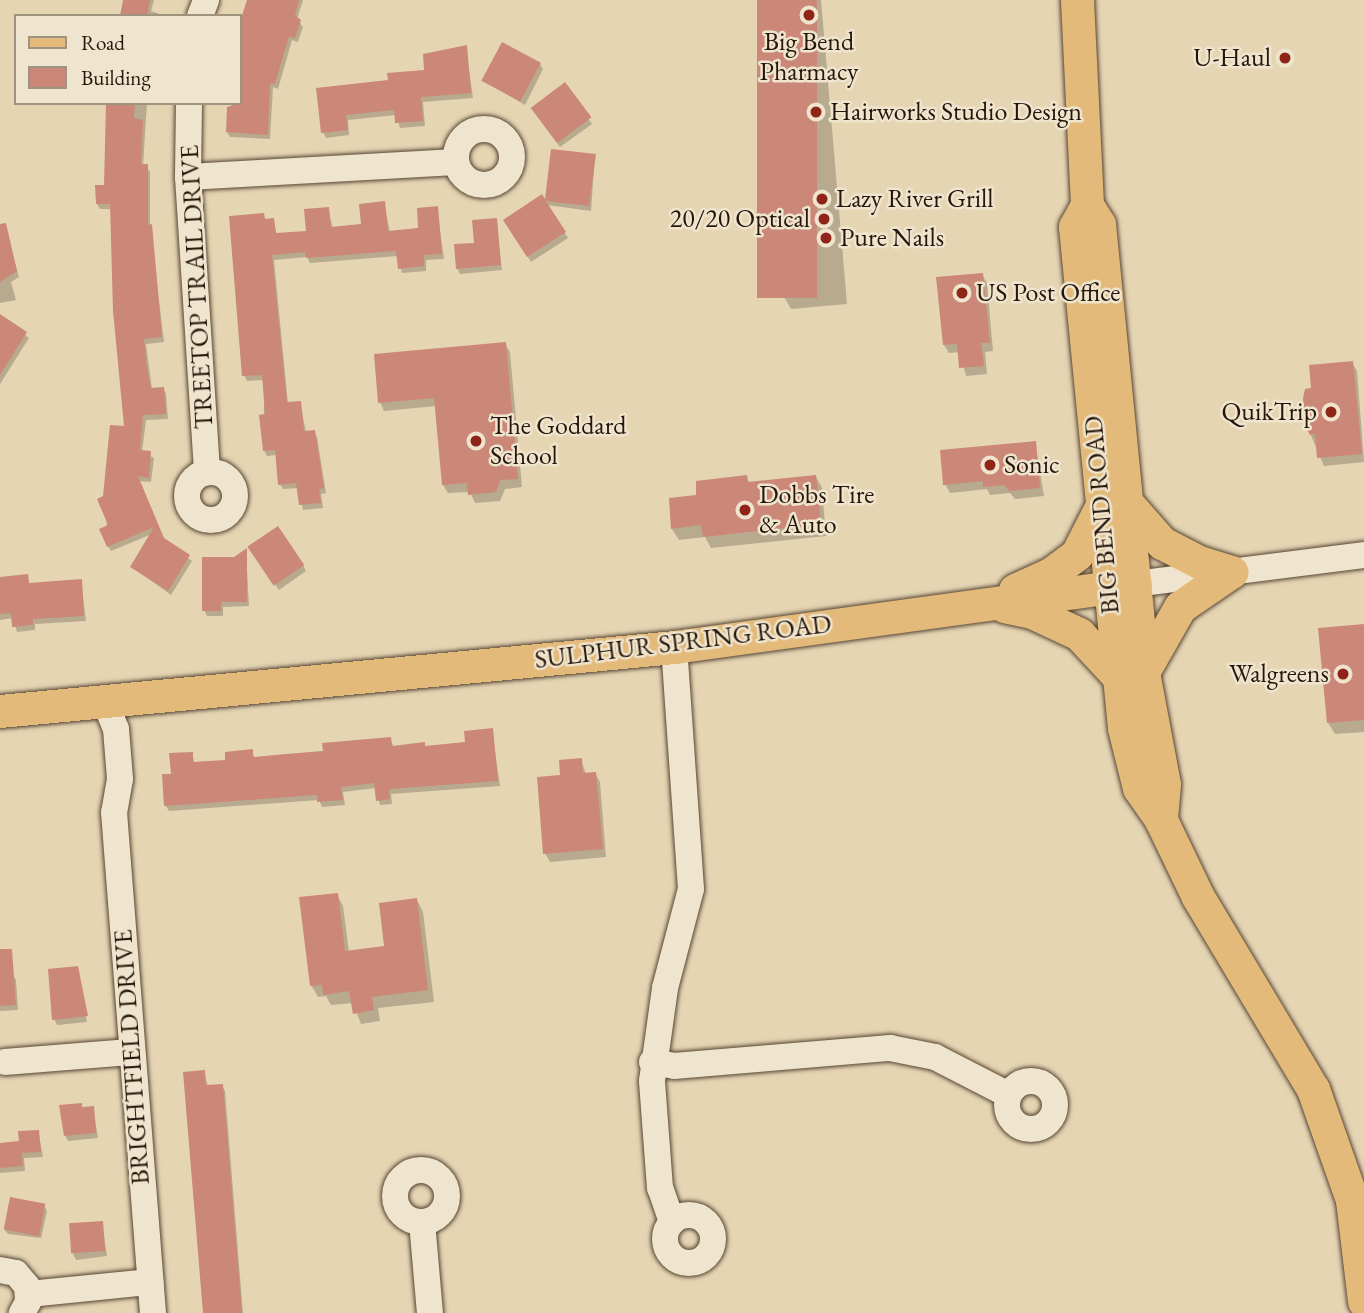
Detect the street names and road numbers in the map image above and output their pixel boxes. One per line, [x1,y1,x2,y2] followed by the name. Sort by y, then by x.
[174,144,220,430] street label: TREETOP TRAIL DRIVE
[1078,415,1126,615] street label: BIG BEND ROAD
[533,608,833,676] street label: SULPHUR SPRING ROAD
[108,928,156,1186] street label: BRIGHTFIELD DRIVE

